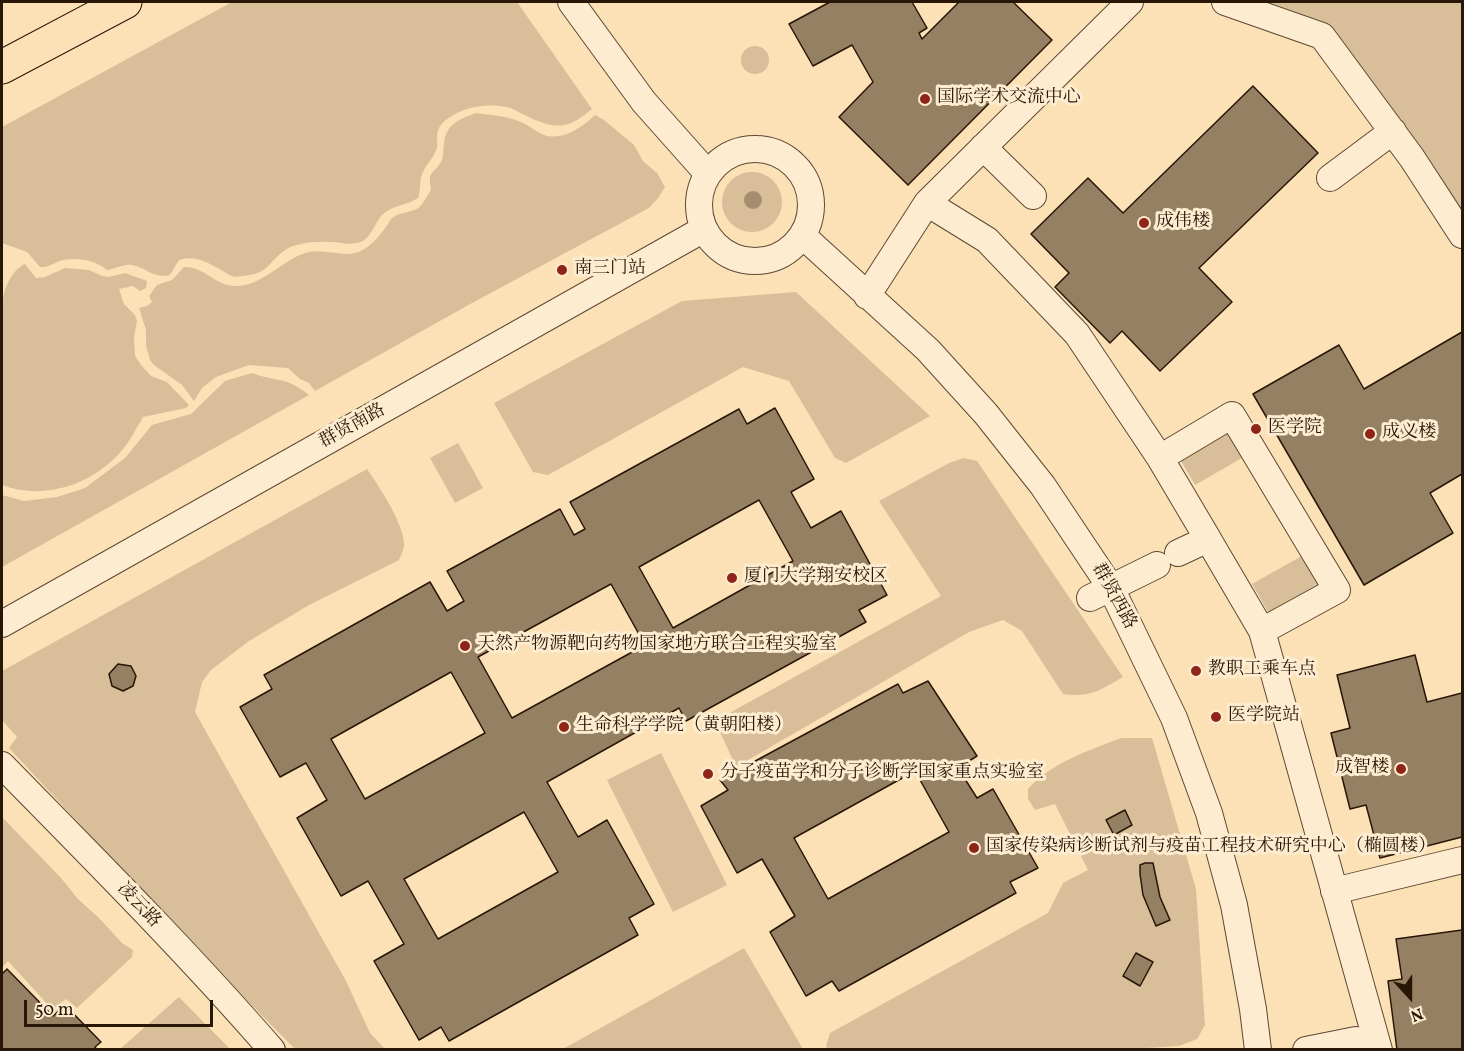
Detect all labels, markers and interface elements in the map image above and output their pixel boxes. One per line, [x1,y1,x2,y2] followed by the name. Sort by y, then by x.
[937,88,1081,110] place label: 国际学术交流中心
[918,92,932,106] marker: 国际学术交流中心
[1156,212,1210,234] place label: 成伟楼
[1137,216,1151,230] marker: 成伟楼
[574,259,646,281] place label: 南三门站
[555,263,569,277] marker: 南三门站
[316,400,390,454] street label: 群贤南路
[1268,418,1322,440] place label: 医学院
[1249,422,1263,436] marker: 医学院
[1382,423,1436,445] place label: 成义楼
[1363,427,1377,441] marker: 成义楼
[1086,560,1140,634] street label: 群贤西路
[744,567,888,589] place label: 厦门大学翔安校区
[725,571,739,585] marker: 厦门大学翔安校区
[477,635,837,657] place label: 天然产物源靶向药物国家地方联合工程实验室
[458,639,472,653] marker: 天然产物源靶向药物国家地方联合工程实验室
[1208,660,1316,682] place label: 教职工乘车点
[1189,664,1203,678] marker: 教职工乘车点
[1228,706,1300,728] place label: 医学院站
[1209,710,1223,724] marker: 医学院站
[576,716,792,738] place label: 生命科学学院（黄朝阳楼）
[557,720,571,734] marker: 生命科学学院（黄朝阳楼）
[1335,758,1389,780] place label: 成智楼
[1394,762,1408,776] marker: 成智楼
[720,763,1044,785] place label: 分子疫苗学和分子诊断学国家重点实验室
[701,767,715,781] marker: 分子疫苗学和分子诊断学国家重点实验室
[986,837,1436,859] place label: 国家传染病诊断试剂与疫苗工程技术研究中心（椭圆楼）
[967,841,981,855] marker: 国家传染病诊断试剂与疫苗工程技术研究中心（椭圆楼）
[112,879,164,933] street label: 凌云路
[1380,967,1440,1027] north arrow
[27,988,216,1026] scale bar
[35,998,74,1023] text: 50 m
[1407,1001,1426,1026] text: N

